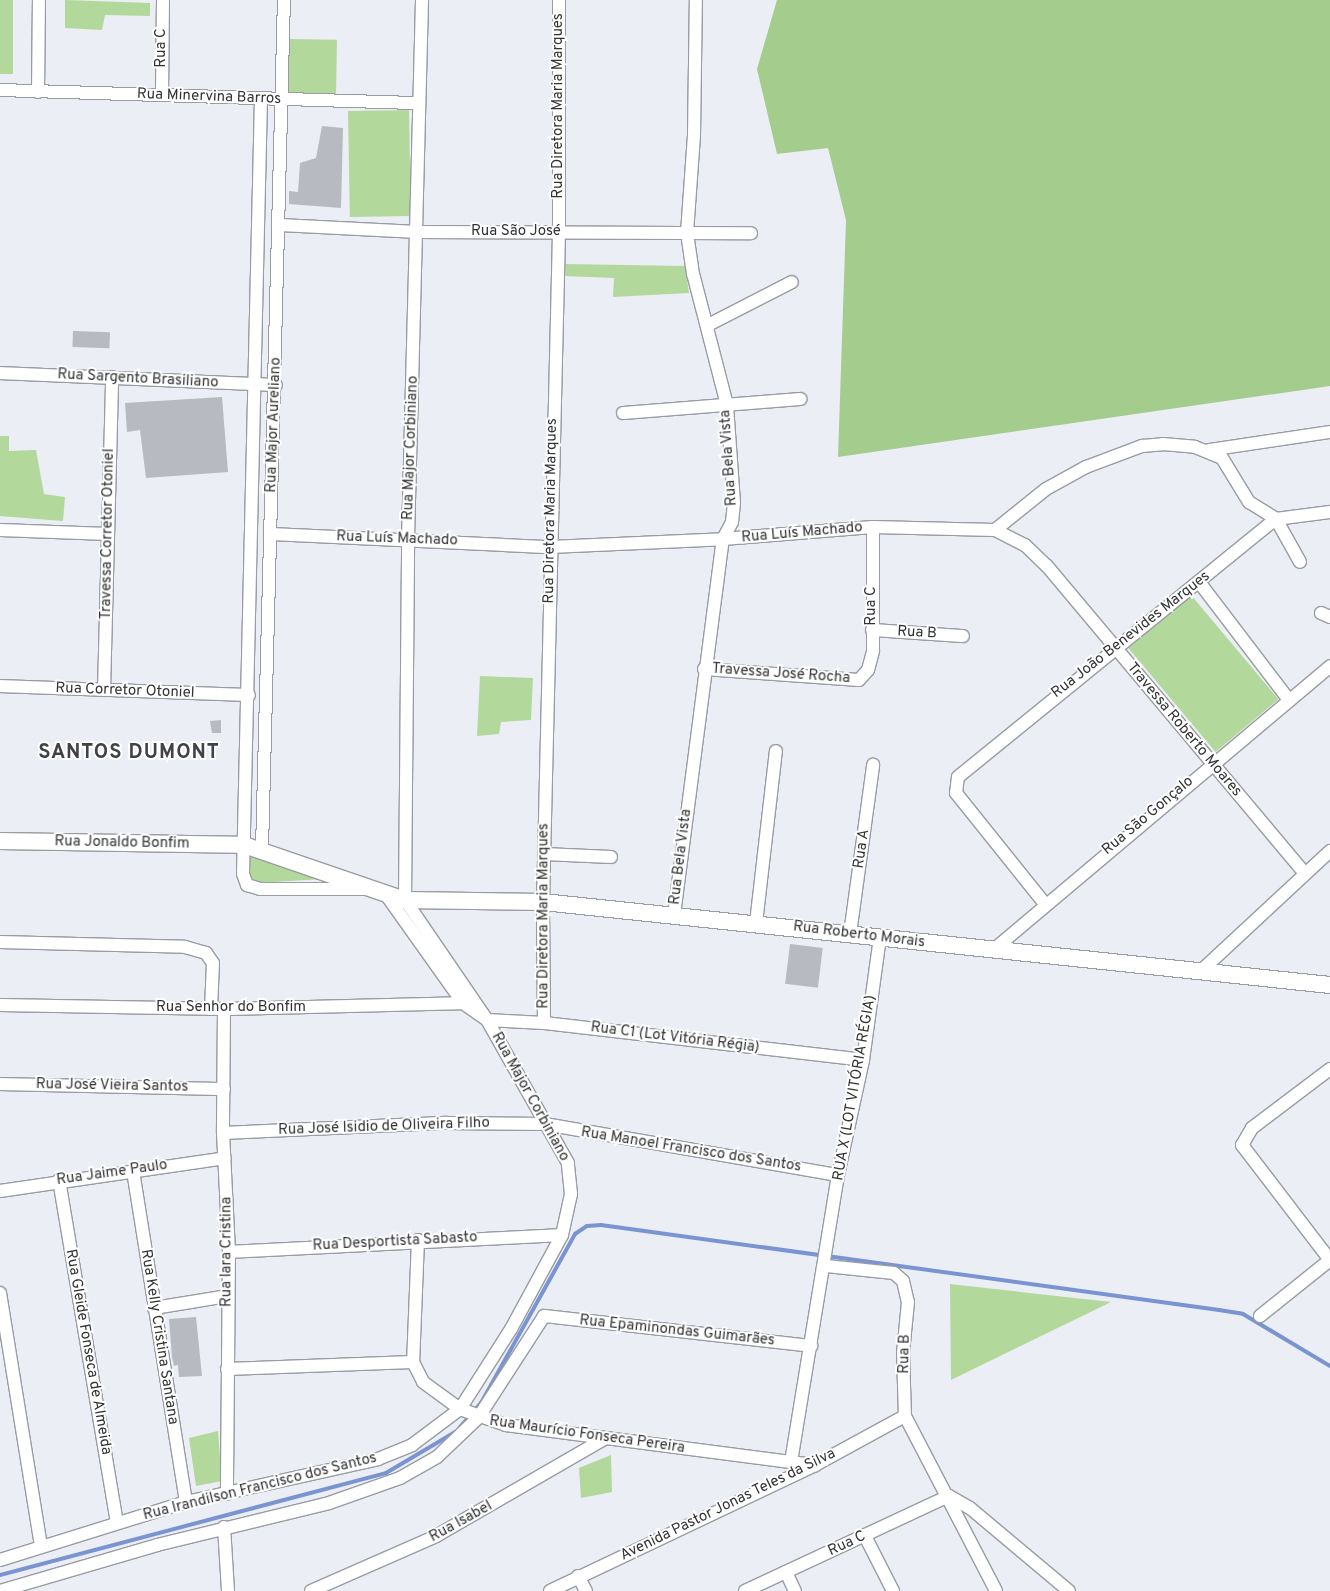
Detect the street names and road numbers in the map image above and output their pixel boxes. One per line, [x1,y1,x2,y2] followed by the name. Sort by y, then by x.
[550,13,568,199] street label: Rua Diretora Maria Marques
[153,28,171,68] street label: Rua C
[137,85,281,109] street label: Rua Minervina Barros
[471,223,561,241] street label: Rua São José
[263,357,285,493] street label: Rua Major Aureliano
[57,366,219,392] street label: Rua Sargento Brasiliano
[399,375,423,521] street label: Rua Major Corbiniano
[717,409,741,507] street label: Rua Bela Vista
[540,418,562,604] street label: Rua Diretora Maria Marques
[98,448,118,620] street label: Travessa Corretor Otoniel
[741,519,863,547] street label: Rua Luís Machado
[336,528,458,550] street label: Rua Luís Machado
[1048,568,1214,702] street label: Rua João Benevides Marques
[863,586,881,626] street label: Rua C
[897,623,937,643] street label: Rua B
[1123,659,1245,801] street label: Travessa Roberto Moares
[711,660,851,688] street label: Travessa José Rocha
[55,680,195,702] street label: Rua Corretor Otoniel
[1099,773,1197,859] street label: Rua São Gonçalo
[666,808,696,906] street label: Rua Bela Vista
[535,823,553,1009] street label: Rua Diretora Maria Marques
[850,828,874,870] street label: Rua A
[54,833,190,853] street label: Rua Jonaldo Bonfim
[792,918,926,952] street label: Rua Roberto Morais
[830,993,880,1183] street label: RUA X (LOT VITÓRIA RÉGIA)
[156,999,306,1017] street label: Rua Senhor do Bonfim
[589,1019,761,1057] street label: Rua C1 (Lot Vitória Régia)
[487,1029,573,1165] street label: Rua Major Corbiniano
[35,1076,189,1096] street label: Rua José Vieira Santos
[278,1114,490,1140] street label: Rua José Isidio de Oliveira Filho
[580,1124,802,1176] street label: Rua Manoel Francisco dos Santos
[55,1156,169,1190] street label: Rua Jaime Paulo
[218,1197,236,1307] street label: Rua Iara Cristina
[312,1229,478,1255] street label: Rua Desportista Sabasto
[61,1247,115,1457] street label: Rua Gleide Fonseca de Almeida
[136,1248,182,1426] street label: Rua Kelly Cristina Santana
[578,1312,776,1350] street label: Rua Epaminondas Guimarães
[896,1334,914,1374] street label: Rua B
[488,1412,686,1458] street label: Rua Maurício Fonseca Pereira
[617,1445,839,1565] street label: Avenida Pastor Jonas Teles da Silva
[141,1449,379,1525] street label: Rua Irandilson Francisco dos Santos
[426,1497,496,1547] street label: Rua Isabel
[825,1528,869,1560] street label: Rua C

